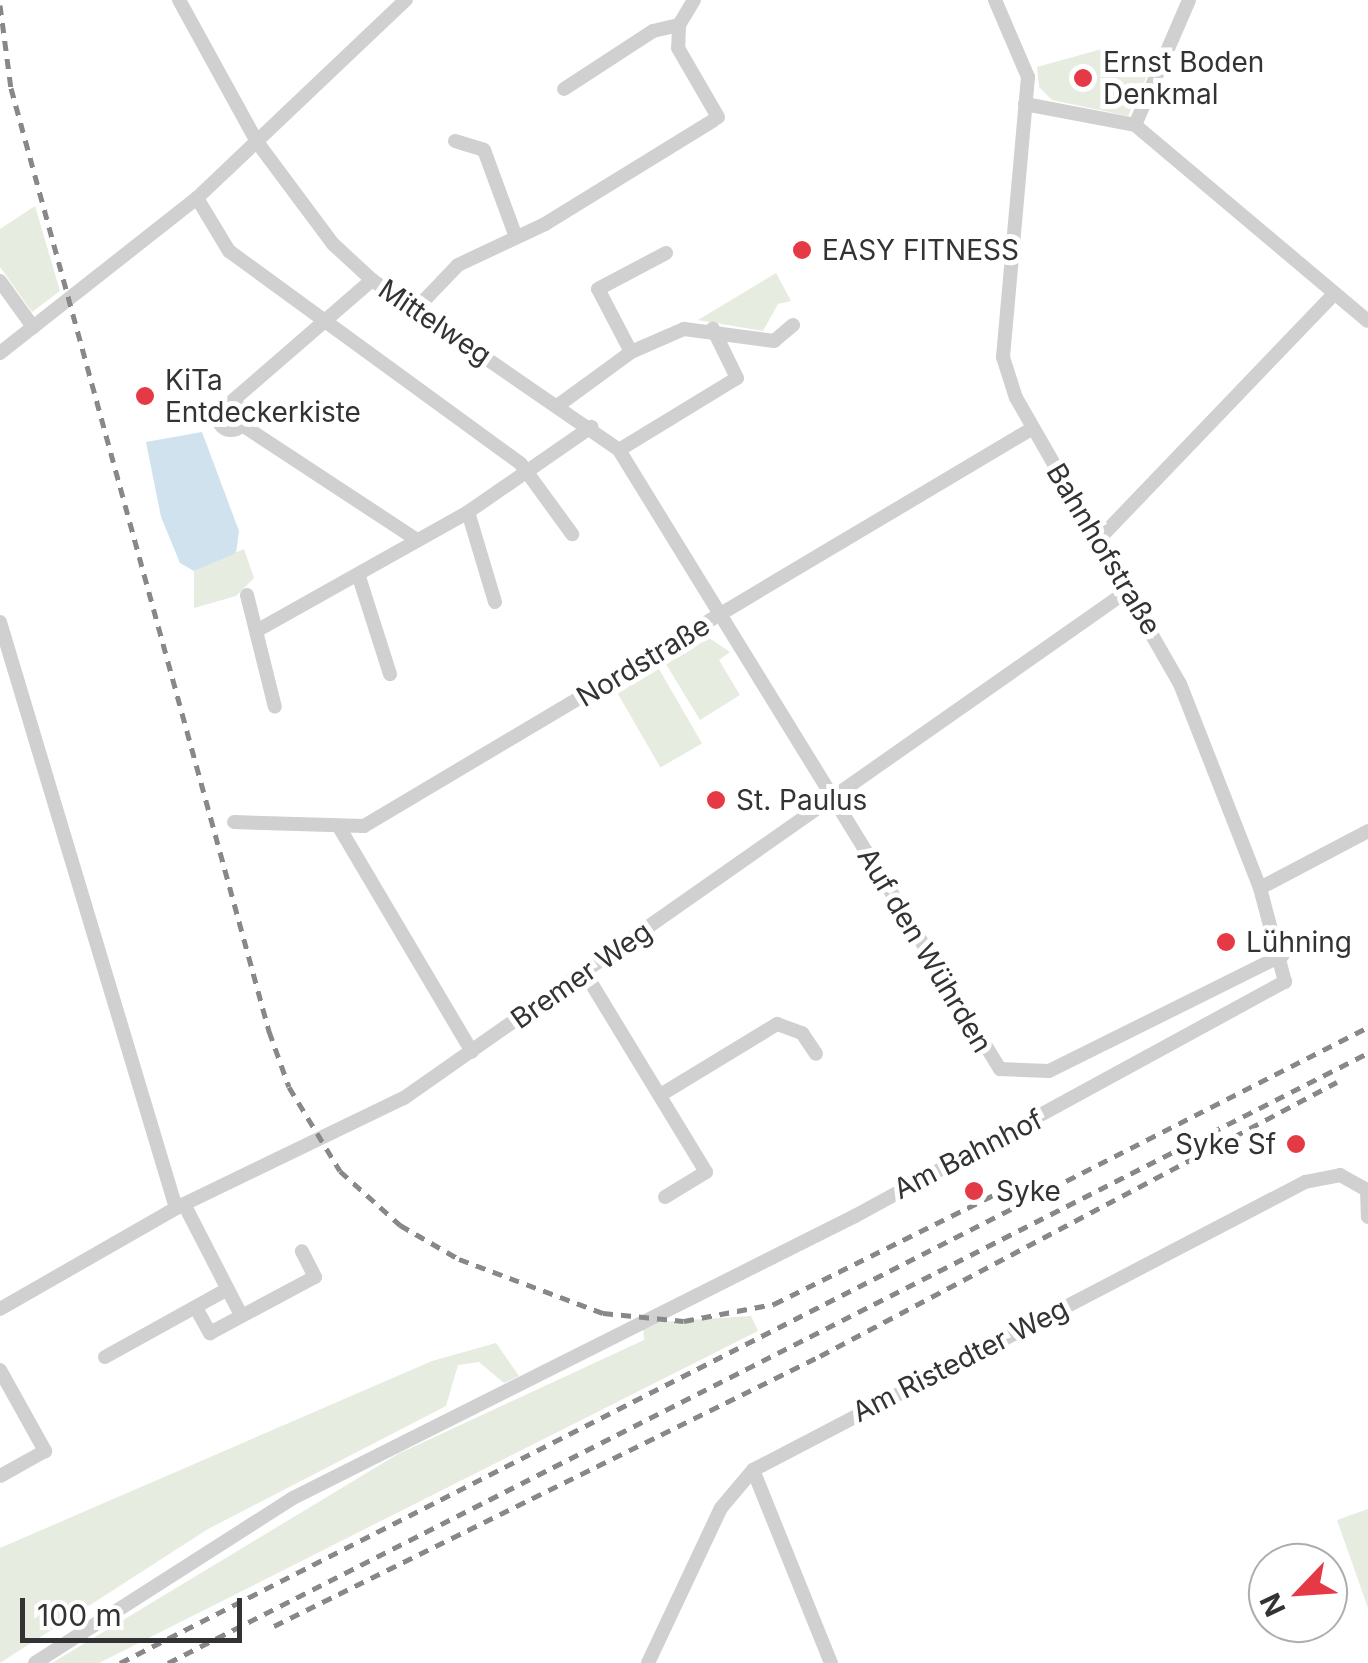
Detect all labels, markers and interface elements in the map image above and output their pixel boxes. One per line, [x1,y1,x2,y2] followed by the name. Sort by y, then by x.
[1103,45,1264,111] place label: Ernst Boden Denkmal
[1072,67,1094,89] marker: Ernst Boden Denkmal
[822,233,1019,267] place label: EASY FITNESS
[791,239,813,261] marker: EASY FITNESS
[372,272,498,372] street label: Mittelweg
[165,363,361,429] place label: KiTa Entdeckerkiste
[134,385,156,407] marker: KiTa Entdeckerkiste
[1040,457,1168,641] street label: Bahnhofstraße
[571,608,715,714] street label: Nordstraße
[736,783,867,817] place label: St. Paulus
[705,789,727,811] marker: St. Paulus
[851,842,999,1058] street label: Auf den Wührden
[504,914,658,1036] street label: Bremer Weg
[1246,925,1352,959] place label: Lühning
[1215,931,1237,953] marker: Lühning
[888,1102,1048,1206] street label: Am Bahnhof
[1175,1127,1276,1161] place label: Syke Sf
[1285,1133,1307,1155] marker: Syke Sf
[996,1174,1061,1208] place label: Syke
[961,1178,987,1204] marker: Syke
[847,1291,1073,1429] street label: Am Ristedter Weg
[1248,1543,1348,1643] north arrow
[25,1578,248,1640] scale bar
[1253,1588,1293,1622] text: N
[37,1597,122,1633] text: 100 m

